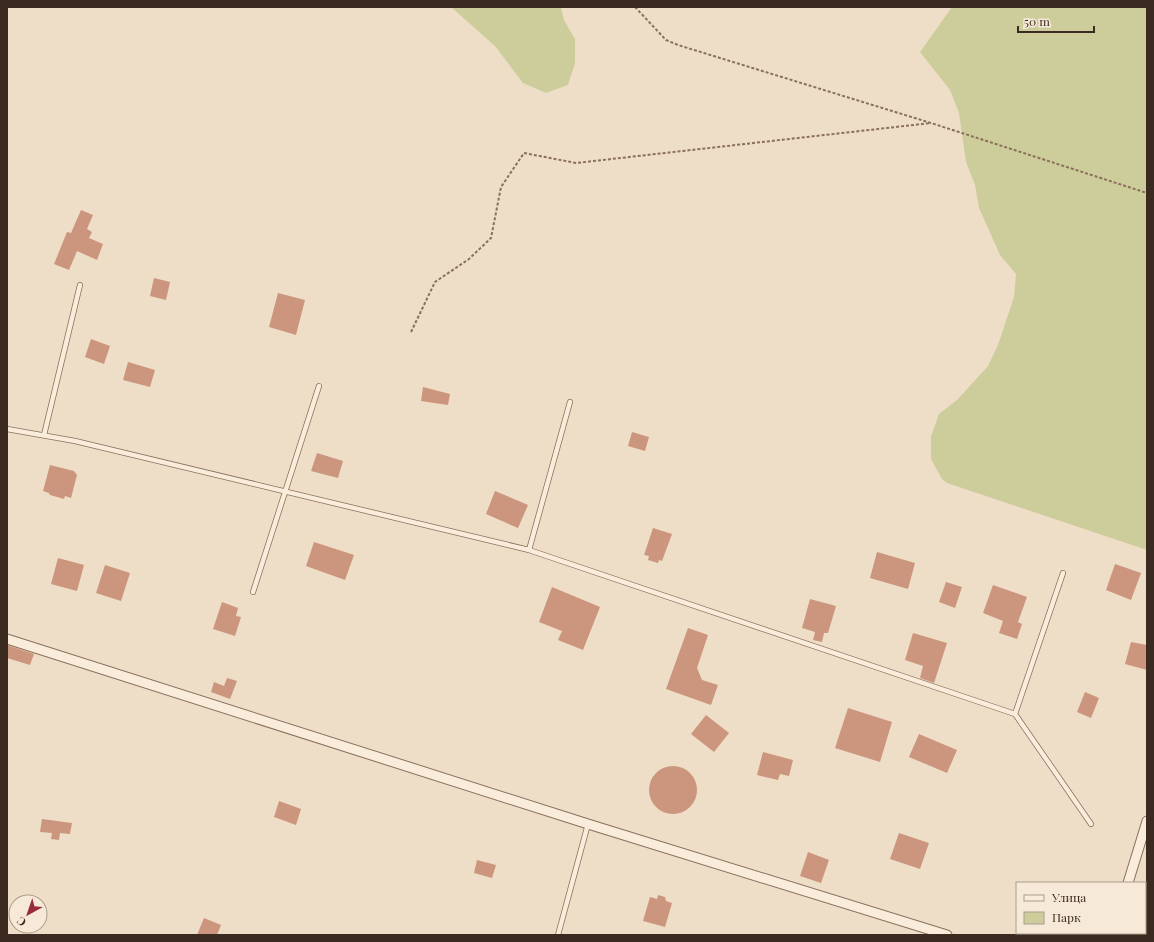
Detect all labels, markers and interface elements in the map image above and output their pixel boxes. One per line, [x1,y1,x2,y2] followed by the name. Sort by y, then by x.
[1018,8,1094,34] scale bar
[1024,13,1050,29] text: 50 m
[1016,882,1146,934] legend
[1051,889,1086,905] text: Улица
[8,894,48,934] north arrow
[1052,909,1081,925] text: Парк
[13,914,29,930] text: С

